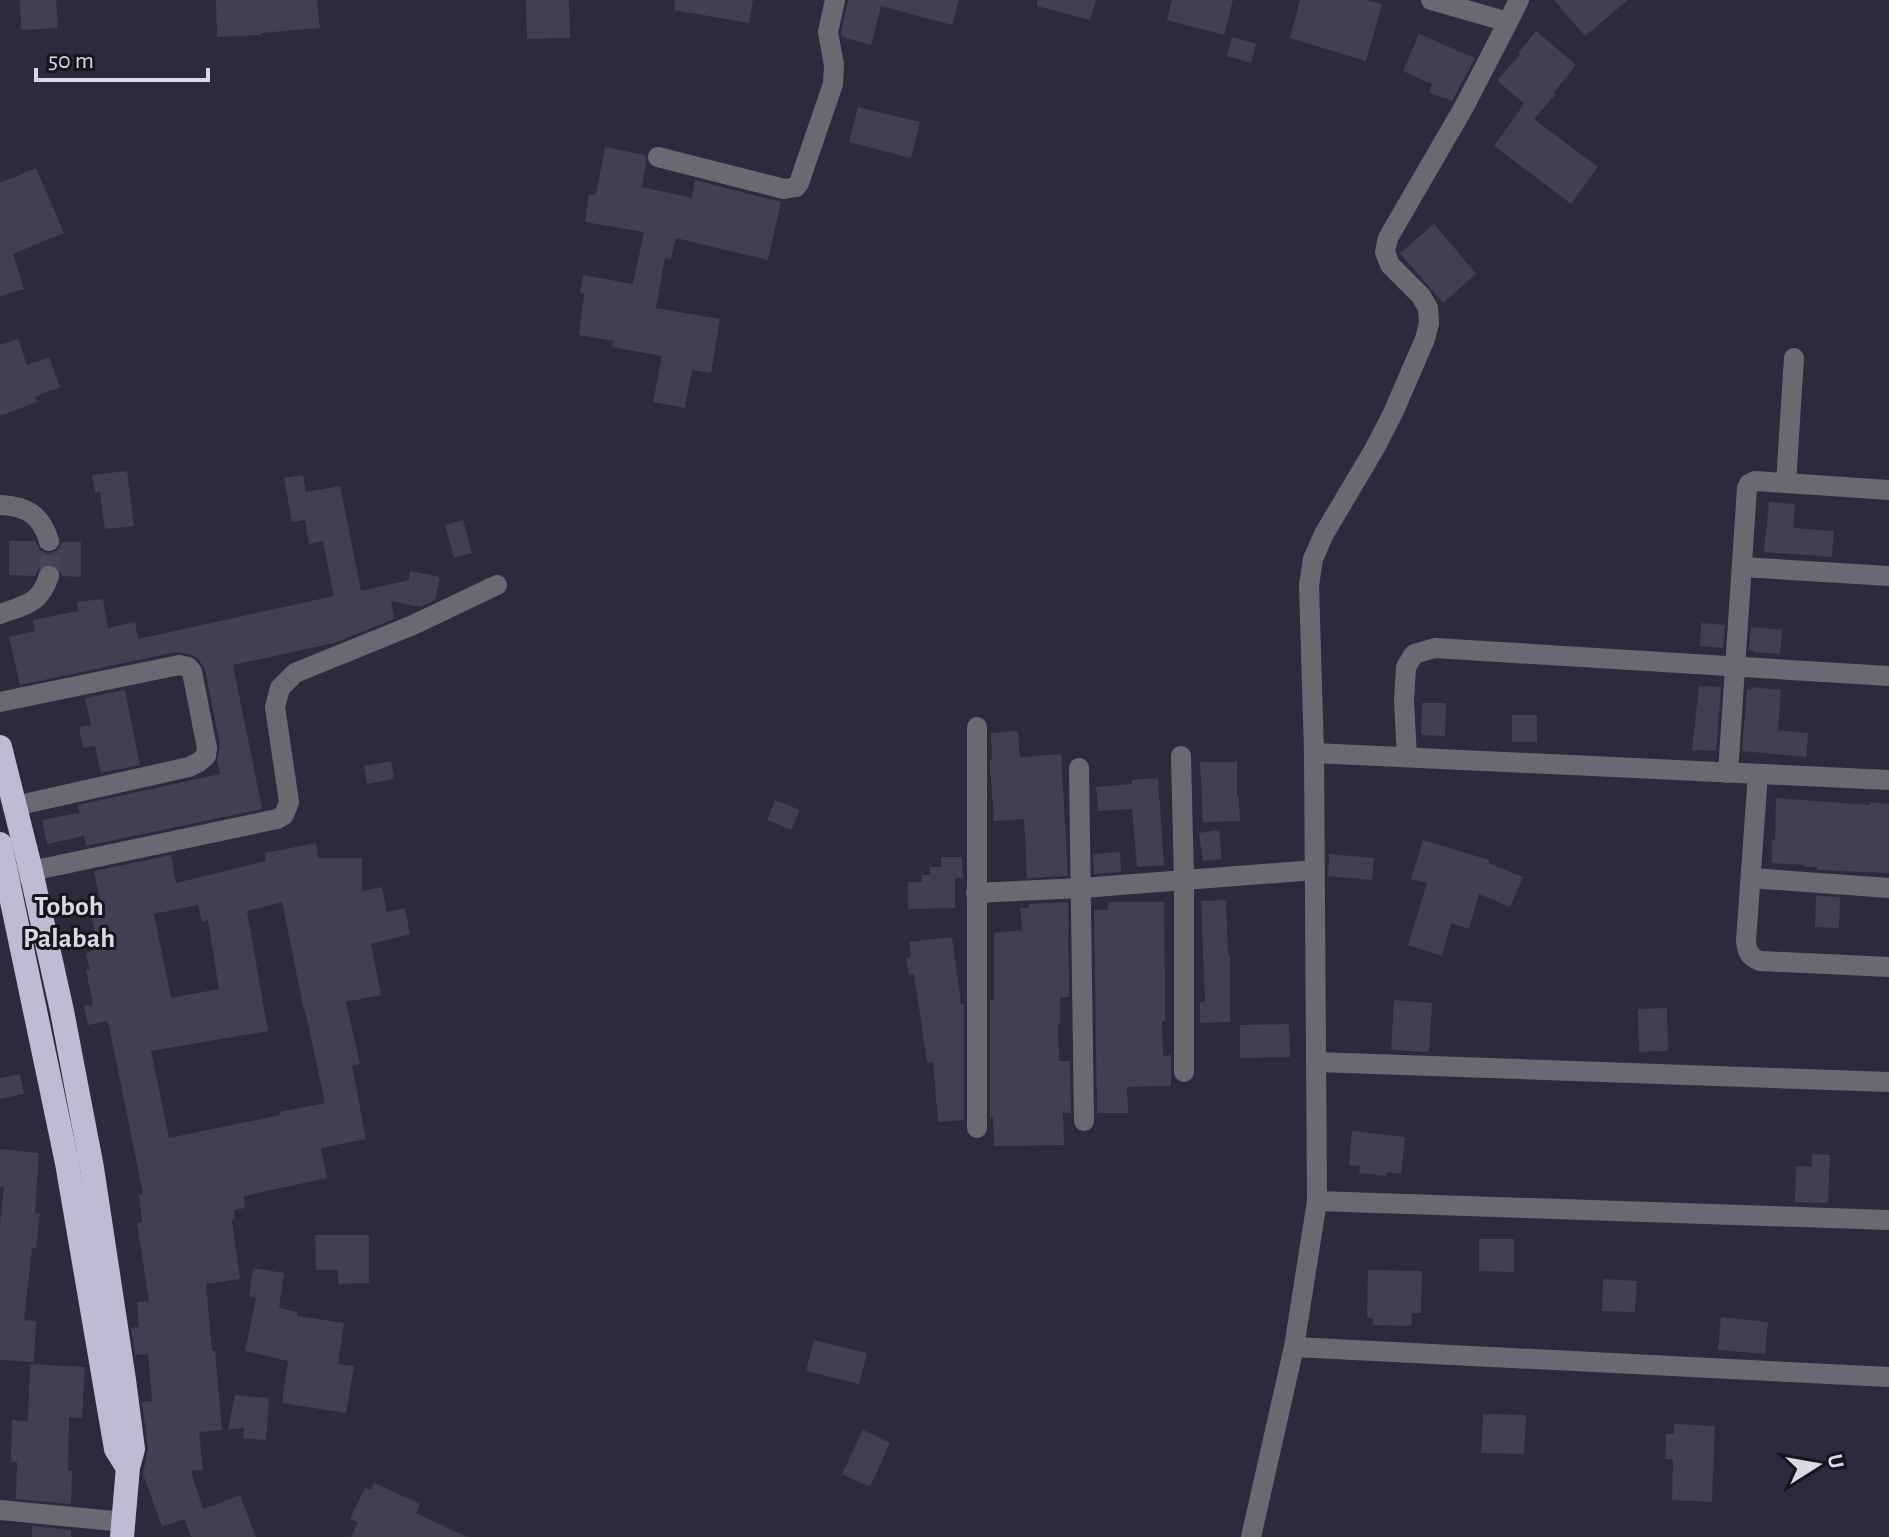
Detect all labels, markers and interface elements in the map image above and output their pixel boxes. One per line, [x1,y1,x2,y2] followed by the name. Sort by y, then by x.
[36,32,208,82] scale bar
[48,49,94,73] text: 50 m
[23,893,115,953] district label: Toboh Palabah
[1777,1425,1857,1505] north arrow
[1824,1452,1848,1470] text: U

